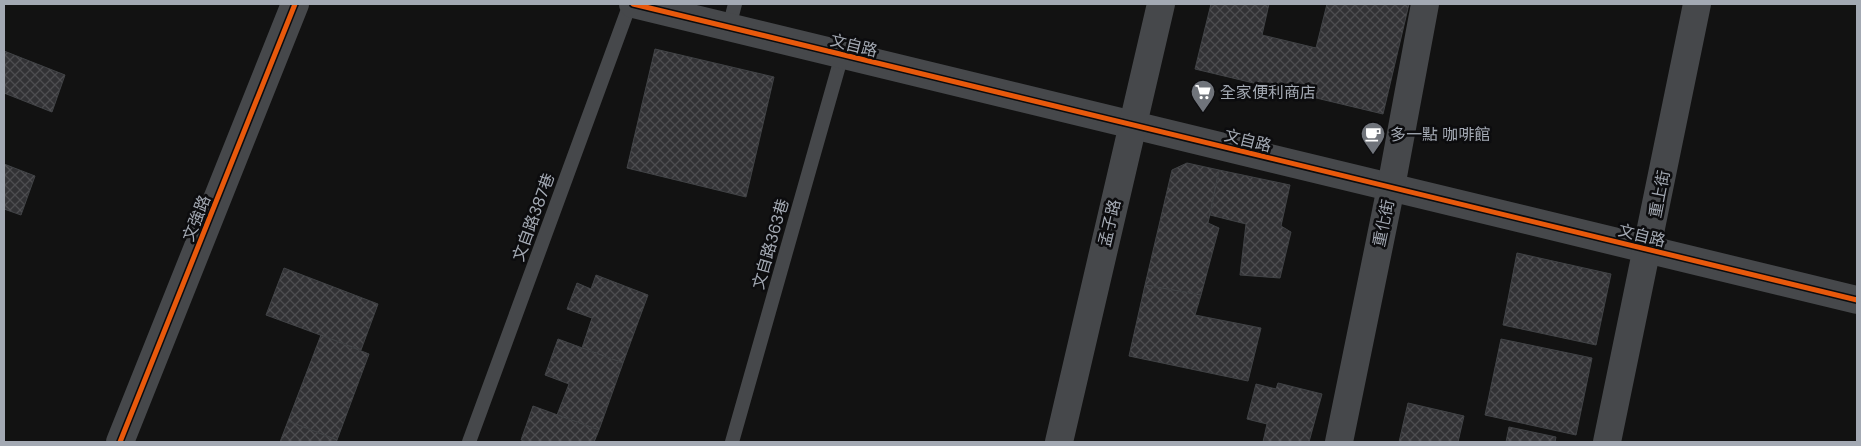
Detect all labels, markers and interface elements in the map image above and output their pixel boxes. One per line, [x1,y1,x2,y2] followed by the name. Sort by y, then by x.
[828,29,880,62] street label: 文自路
[1190,79,1216,113] supermarket icon: 全家便利商店
[1220,81,1316,104] place label: 全家便利商店
[1360,121,1386,155] cafe icon: 多一點 咖啡館
[1390,123,1490,146] place label: 多一點 咖啡館
[1222,124,1274,157] street label: 文自路
[1644,168,1675,220] street label: 重上街
[507,170,560,264] street label: 文自路387巷
[177,192,216,245] street label: 文強路
[747,196,794,292] street label: 文自路363巷
[1093,197,1126,249] street label: 孟子路
[1367,197,1400,249] street label: 重化街
[1616,219,1668,252] street label: 文自路

